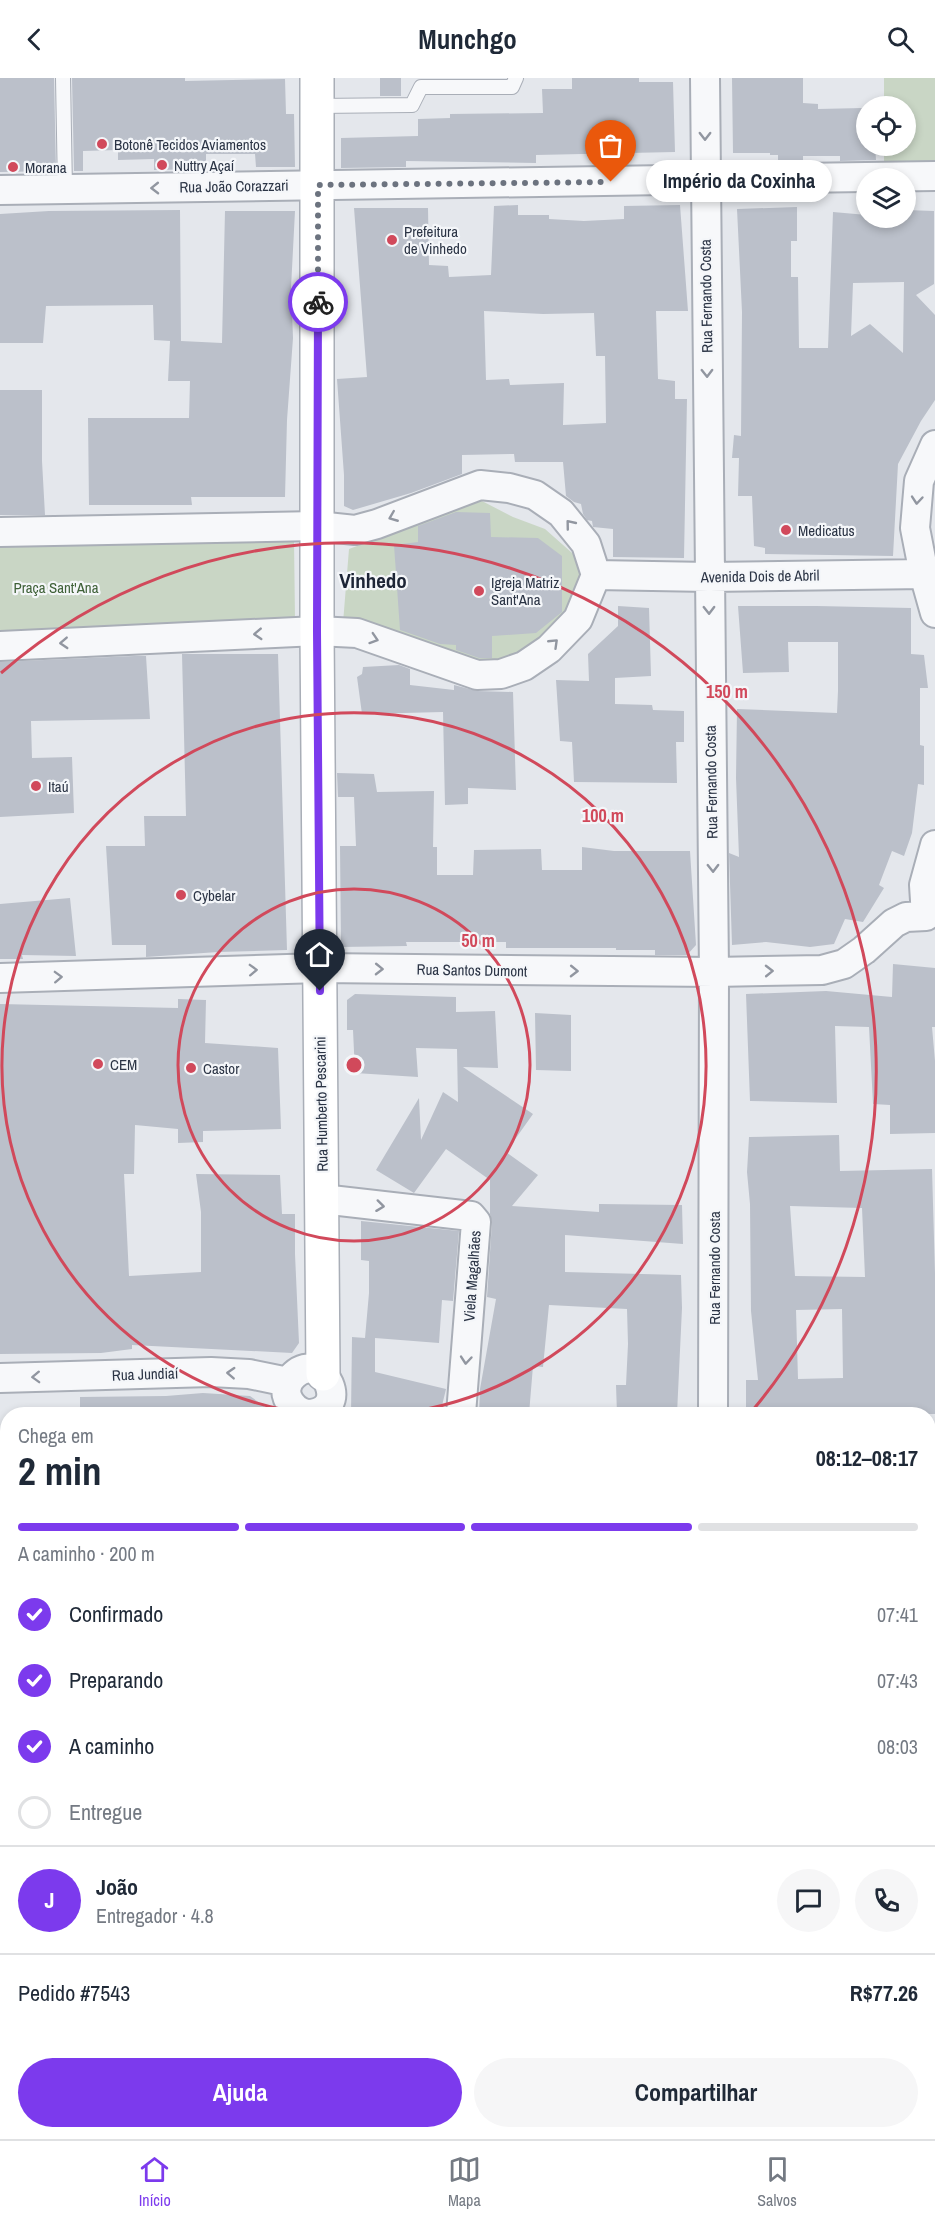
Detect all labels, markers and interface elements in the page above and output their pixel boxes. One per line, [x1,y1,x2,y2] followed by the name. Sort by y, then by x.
[418,21,517,57] text: Munchgo
[18,23,51,56] icon: back
[884,23,917,56] icon: search
[856,96,916,228] map controls
[856,96,916,156] button: locate
[585,120,636,182] pin
[594,129,627,162] icon: bag
[699,132,711,141] one-way arrow
[114,134,266,155] place label: Botonê Tecidos Aviamentos
[95,137,109,151] marker: Botonê Tecidos Aviamentos
[174,155,235,176] place label: Nuttry Açaí
[25,157,67,178] place label: Morana
[155,158,169,172] marker: Nuttry Açaí
[6,160,20,174] marker: Morana
[647,161,833,203] callout: Império da Coxinha
[663,167,815,194] text: Império da Coxinha
[856,168,916,228] button: layers
[179,175,289,197] street label: Rua João Corazzari
[150,181,159,194] one-way arrow
[404,221,467,259] place label: Prefeitura de Vinhedo
[385,233,399,247] marker: Prefeitura de Vinhedo
[695,239,717,353] street label: Rua Fernando Costa
[288,272,348,332] courier
[302,286,335,319] icon: bike
[701,369,713,378] one-way arrow
[911,495,924,504] one-way arrow
[388,510,399,522] one-way arrow
[566,520,577,531] one-way arrow
[798,520,855,541] place label: Medicatus
[779,523,793,537] marker: Medicatus
[699,564,820,588] street label: Avenida Dois de Abril
[339,566,407,595] district label: Vinhedo
[491,572,559,610] place label: Igreja Matriz Sant'Ana
[13,577,99,598] park label: Praça Sant'Ana
[472,584,486,598] marker: Igreja Matriz Sant'Ana
[703,606,715,615] one-way arrow
[254,627,263,640] one-way arrow
[368,632,379,644] one-way arrow
[59,636,68,649] one-way arrow
[548,639,558,650] one-way arrow
[706,679,748,704] text: 150 m
[700,725,722,839] street label: Rua Fernando Costa
[48,776,69,797] place label: Itaú
[29,779,43,793] marker: Itaú
[582,803,624,828] text: 100 m
[706,864,719,873] one-way arrow
[193,885,235,906] place label: Cybelar
[174,888,188,902] marker: Cybelar
[461,928,495,953] text: 50 m
[294,929,345,991] pin
[303,938,336,971] icon: home
[416,959,528,981] street label: Rua Santos Dumont
[374,963,383,975] one-way arrow
[249,964,258,977] one-way arrow
[569,965,578,977] one-way arrow
[764,965,773,977] one-way arrow
[54,970,63,983] one-way arrow
[309,1036,333,1172] street label: Rua Humberto Pescarini
[110,1054,137,1075] place label: CEM
[344,1055,364,1075] centre of rings
[91,1057,105,1071] marker: CEM
[203,1058,239,1079] place label: Castor
[184,1061,198,1075] marker: Castor
[376,1199,385,1211] one-way arrow
[704,1211,725,1325] street label: Rua Fernando Costa
[458,1230,486,1322] street label: Viela Magalhães
[460,1355,473,1364] one-way arrow
[111,1362,179,1386] street label: Rua Jundiaí
[226,1367,235,1380] one-way arrow
[31,1371,40,1383] one-way arrow
[18,1422,94,1449] text: Chega em
[816,1443,918,1473] text: 08:12–08:17
[18,1445,102,1497] text: 2 min
[18,1540,155,1567] text: A caminho · 200 m
[18,1598,51,1631] icon: check
[69,1599,163,1629] text: Confirmado
[877,1601,918,1628] text: 07:41
[18,1664,51,1697] icon: check
[69,1665,163,1695] text: Preparando
[877,1667,918,1694] text: 07:43
[18,1730,51,1763] icon: check
[69,1731,154,1761] text: A caminho
[877,1733,918,1760] text: 08:03
[69,1797,142,1827] text: Entregue
[777,1869,840,1932] button: chat
[855,1869,918,1932] button: phone
[96,1872,138,1902] text: João
[44,1885,55,1915] text: J
[96,1902,214,1929] text: Entregador · 4.8
[18,1978,130,2008] text: Pedido #7543
[850,1978,918,2008] text: R$77.26
[18,2058,462,2127] button: Ajuda
[474,2058,918,2127] button: Compartilhar
[138,2153,171,2211] tab: Início
[448,2153,481,2211] tab: Mapa
[757,2153,797,2211] tab: Salvos

